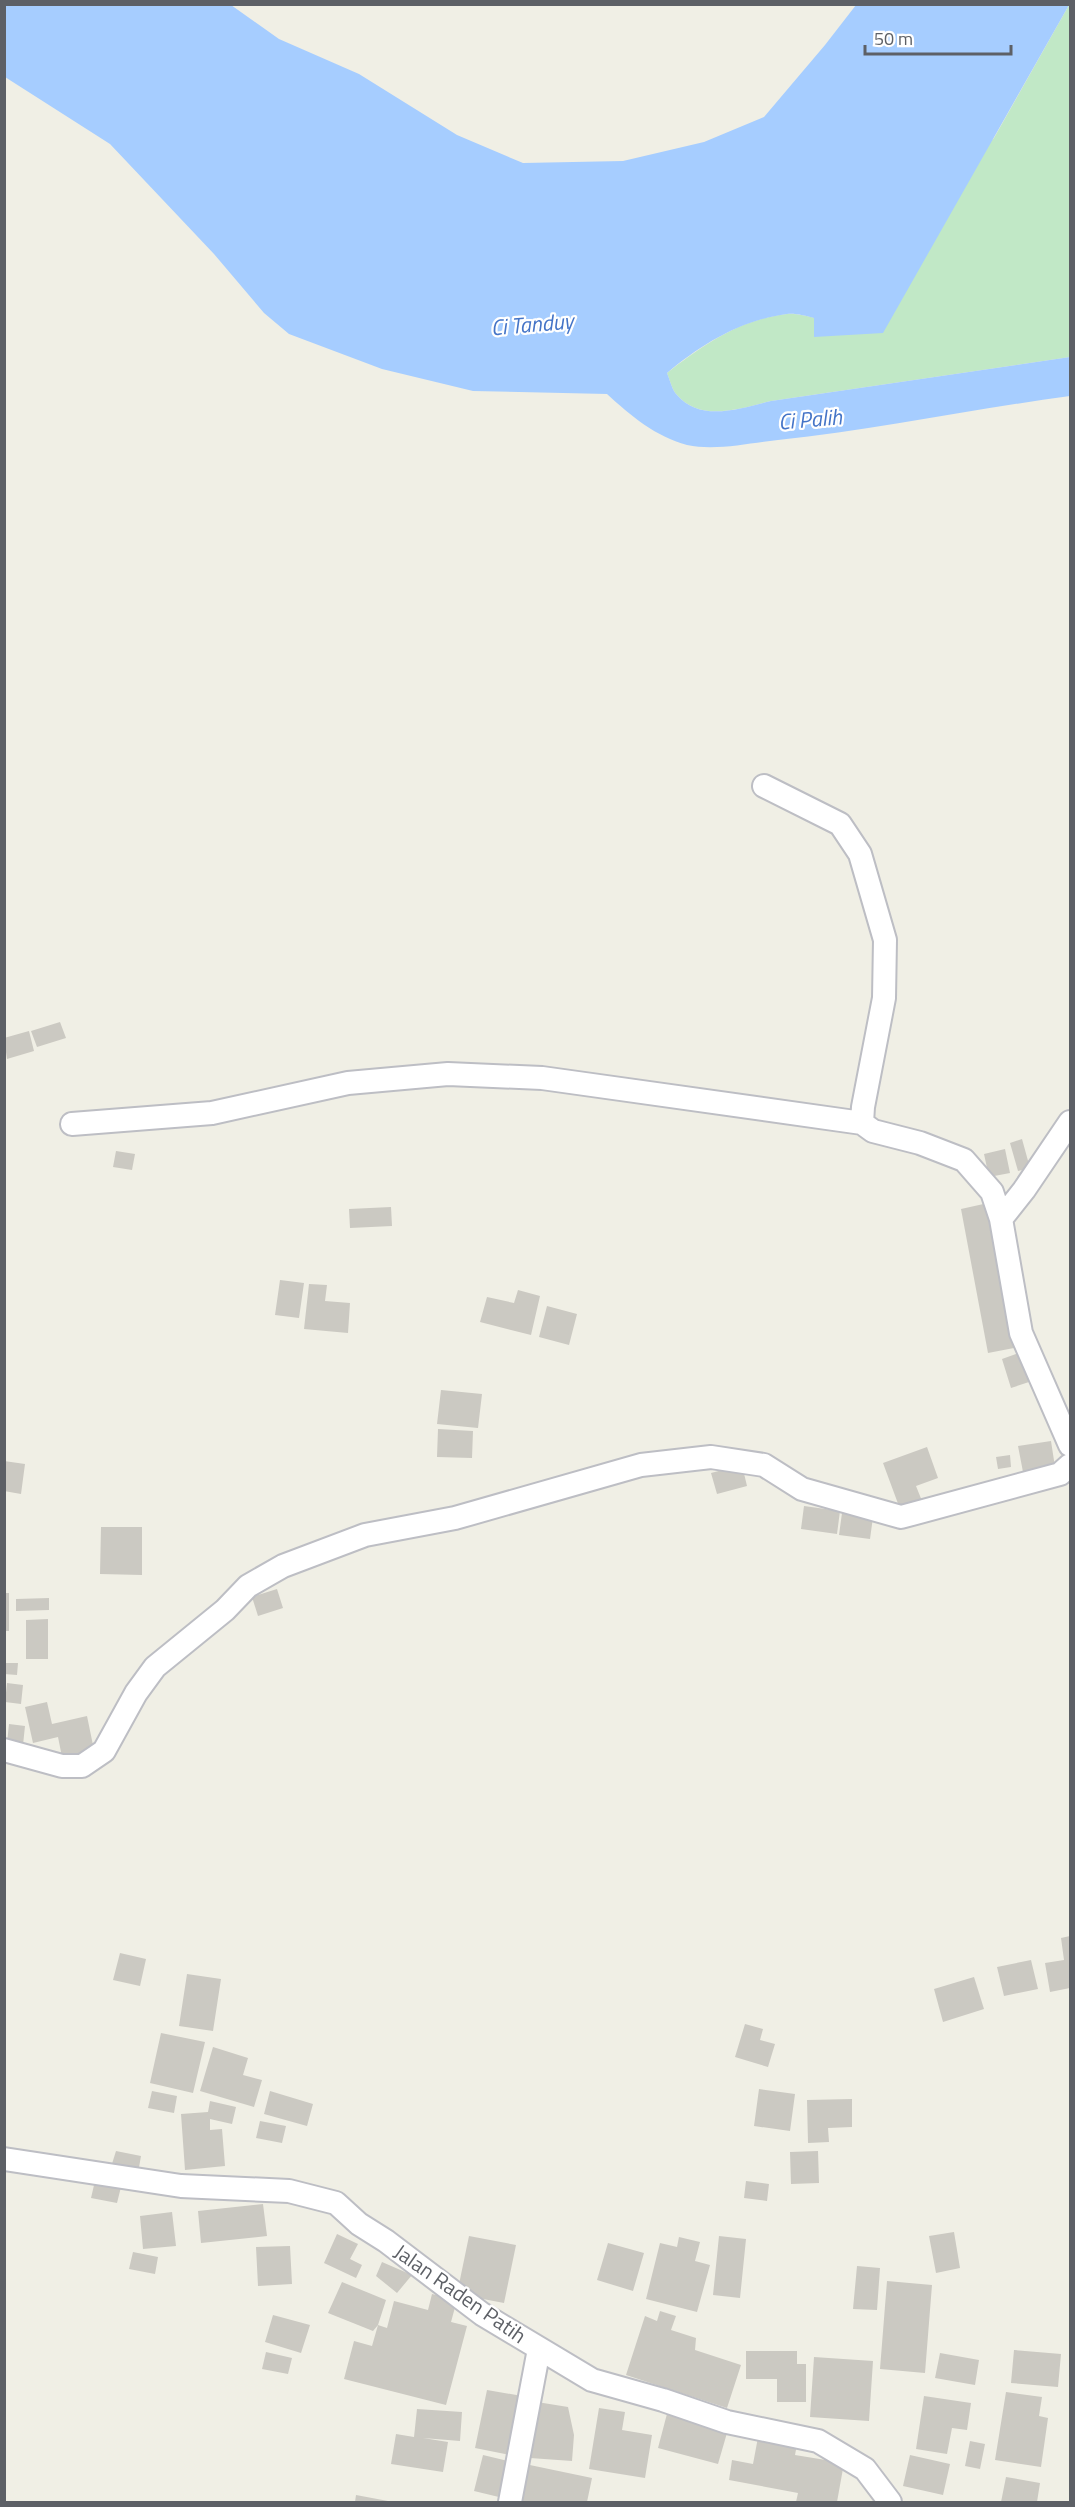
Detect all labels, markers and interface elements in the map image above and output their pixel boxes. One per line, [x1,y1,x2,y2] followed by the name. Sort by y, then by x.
[865,18,1010,56] scale bar
[874,25,913,52] text: 50 m
[489,303,578,345] water label: Ci Tanduy
[777,399,844,439] water label: Ci Palih
[388,2236,533,2351] street label: Jalan Raden Patih

